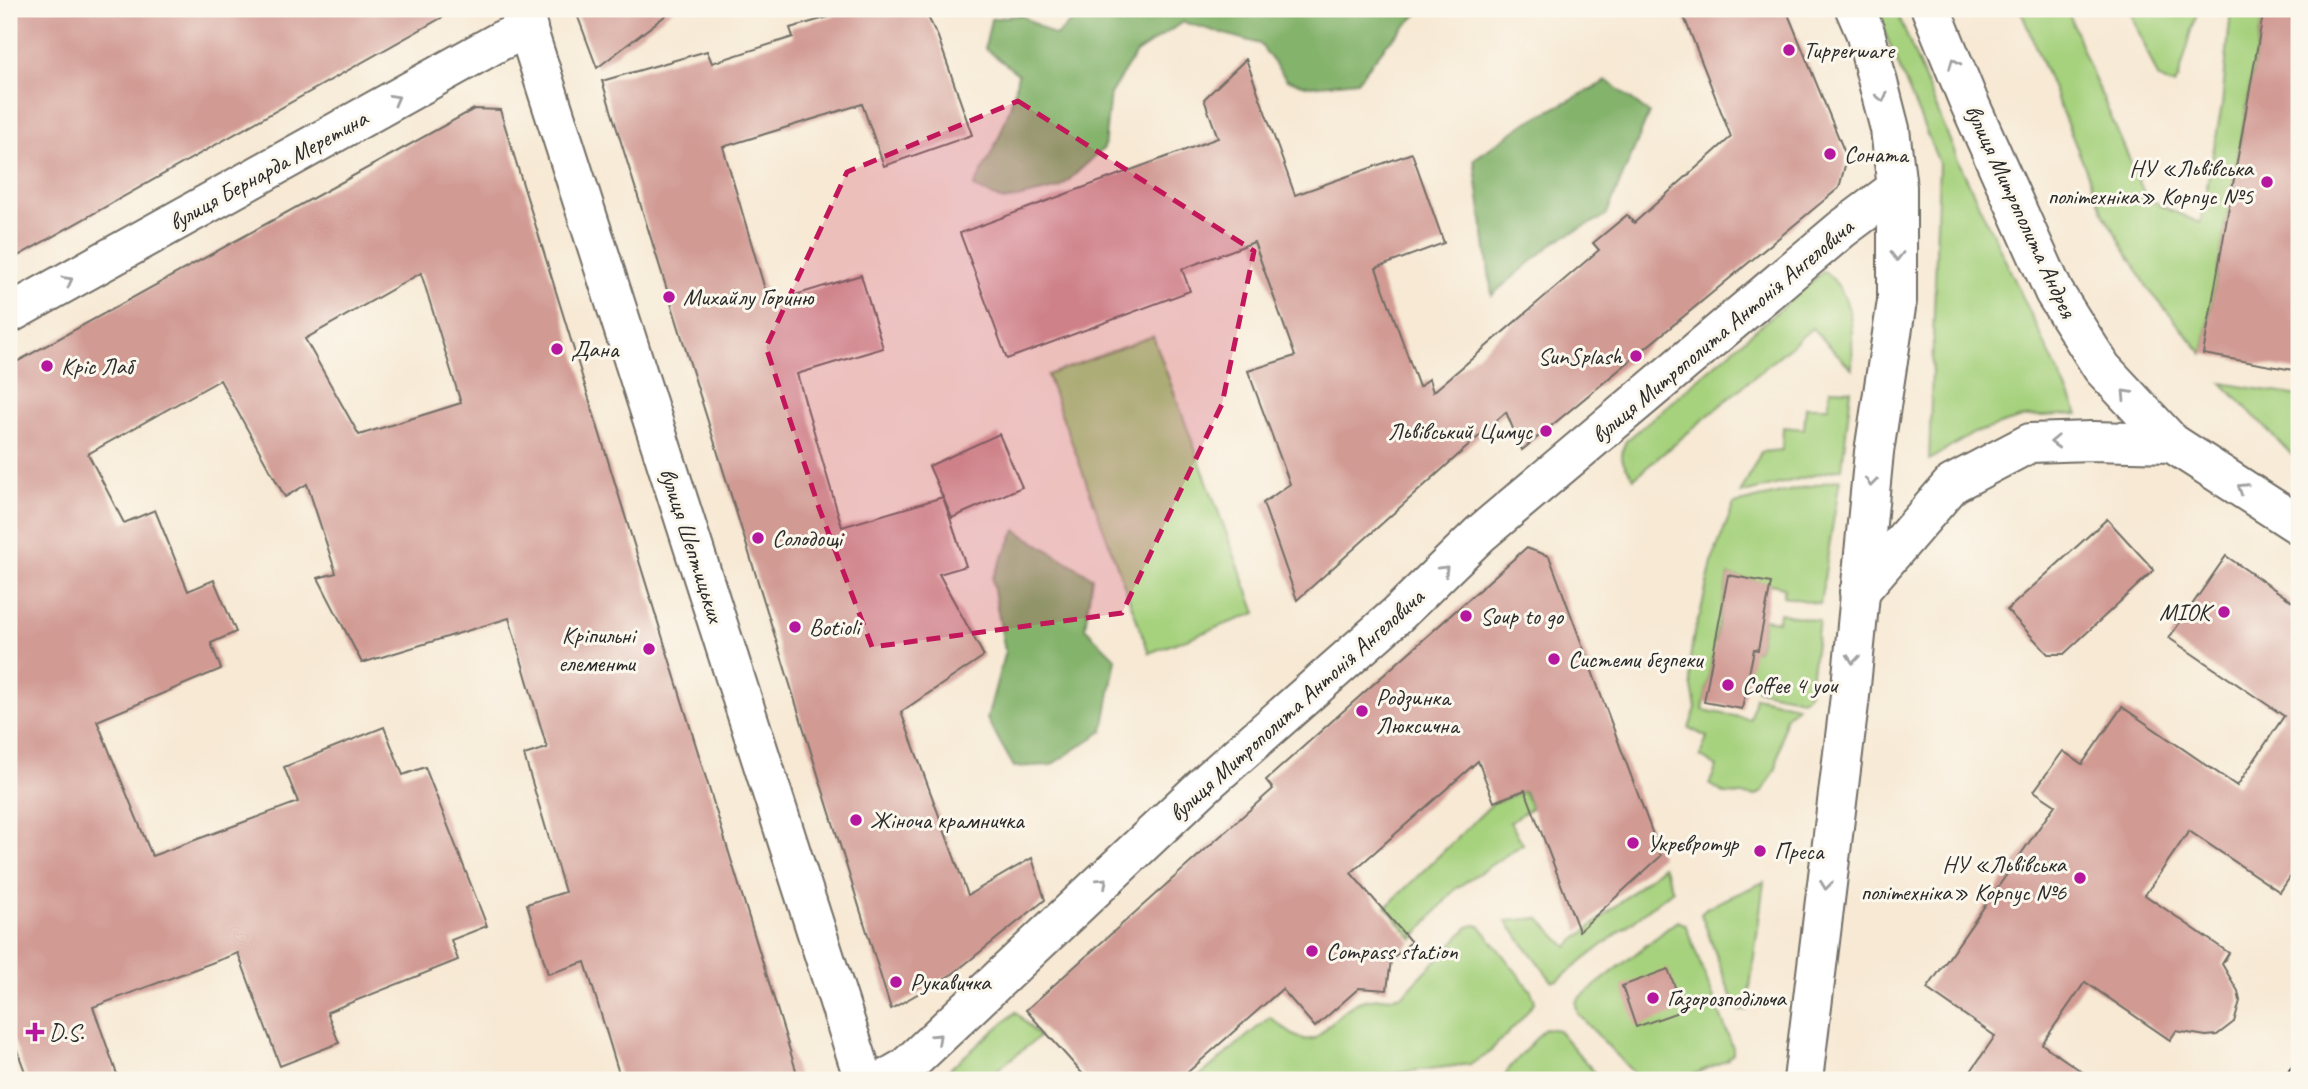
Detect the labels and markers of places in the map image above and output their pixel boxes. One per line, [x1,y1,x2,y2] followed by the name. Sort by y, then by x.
[1803,35,1896,65] place label: Tupperware
[1781,42,1797,58] marker: Tupperware
[1844,139,1910,169] place label: Соната
[1822,146,1838,162] marker: Соната
[2047,153,2254,211] place label: НУ «Львівська політехніка» Корпус №5
[2259,174,2275,190] marker: НУ «Львівська політехніка» Корпус №5
[683,282,815,312] place label: Михайлу Гориню
[661,289,677,305] marker: Михайлу Гориню
[571,334,620,364] place label: Дана
[549,341,565,357] marker: Дана
[1538,341,1623,371] place label: SunSplash
[1628,348,1644,364] marker: SunSplash
[61,351,137,381] place label: Кріс Лаб
[39,358,55,374] marker: Кріс Лаб
[1388,416,1534,446] place label: Львівський Цимус
[1538,423,1554,439] marker: Львівський Цимус
[772,523,844,553] place label: Солодощі
[750,530,766,546] marker: Солодощі
[2159,597,2215,627] place label: МІОК
[1480,601,1564,631] place label: Soup to go
[2216,604,2232,620] marker: МІОК
[1458,608,1474,624] marker: Soup to go
[809,612,862,642] place label: Botioli
[787,619,803,635] marker: Botioli
[558,620,638,678] place label: Кріпильні елементи
[641,641,657,657] marker: Кріпильні елементи
[1568,644,1705,674] place label: Системи безпеки
[1546,651,1562,667] marker: Системи безпеки
[1742,670,1839,700] place label: Coffee 4 you
[1720,677,1736,693] marker: Coffee 4 you
[1376,682,1461,740] place label: Родзинка Люксична
[1354,703,1370,719] marker: Родзинка Люксична
[870,805,1025,835] place label: Жіноча крамничка
[848,812,864,828] marker: Жіноча крамничка
[1647,828,1739,858] place label: Укрєвротур
[1625,835,1641,851] marker: Укрєвротур
[1774,836,1825,866] place label: Преса
[1752,843,1768,859] marker: Преса
[1860,849,2067,907] place label: НУ «Львівська політехніка» Корпус №6
[2072,870,2088,886] marker: НУ «Львівська політехніка» Корпус №6
[1326,936,1458,966] place label: Compass station
[1304,943,1320,959] marker: Compass station
[910,967,992,997] place label: Рукавичка
[888,974,904,990] marker: Рукавичка
[1667,983,1787,1014] place label: Газорозподільча
[1645,990,1661,1006] marker: Газорозподільча
[49,1017,84,1047] place label: D.S.
[27,1024,43,1040] marker: D.S.

